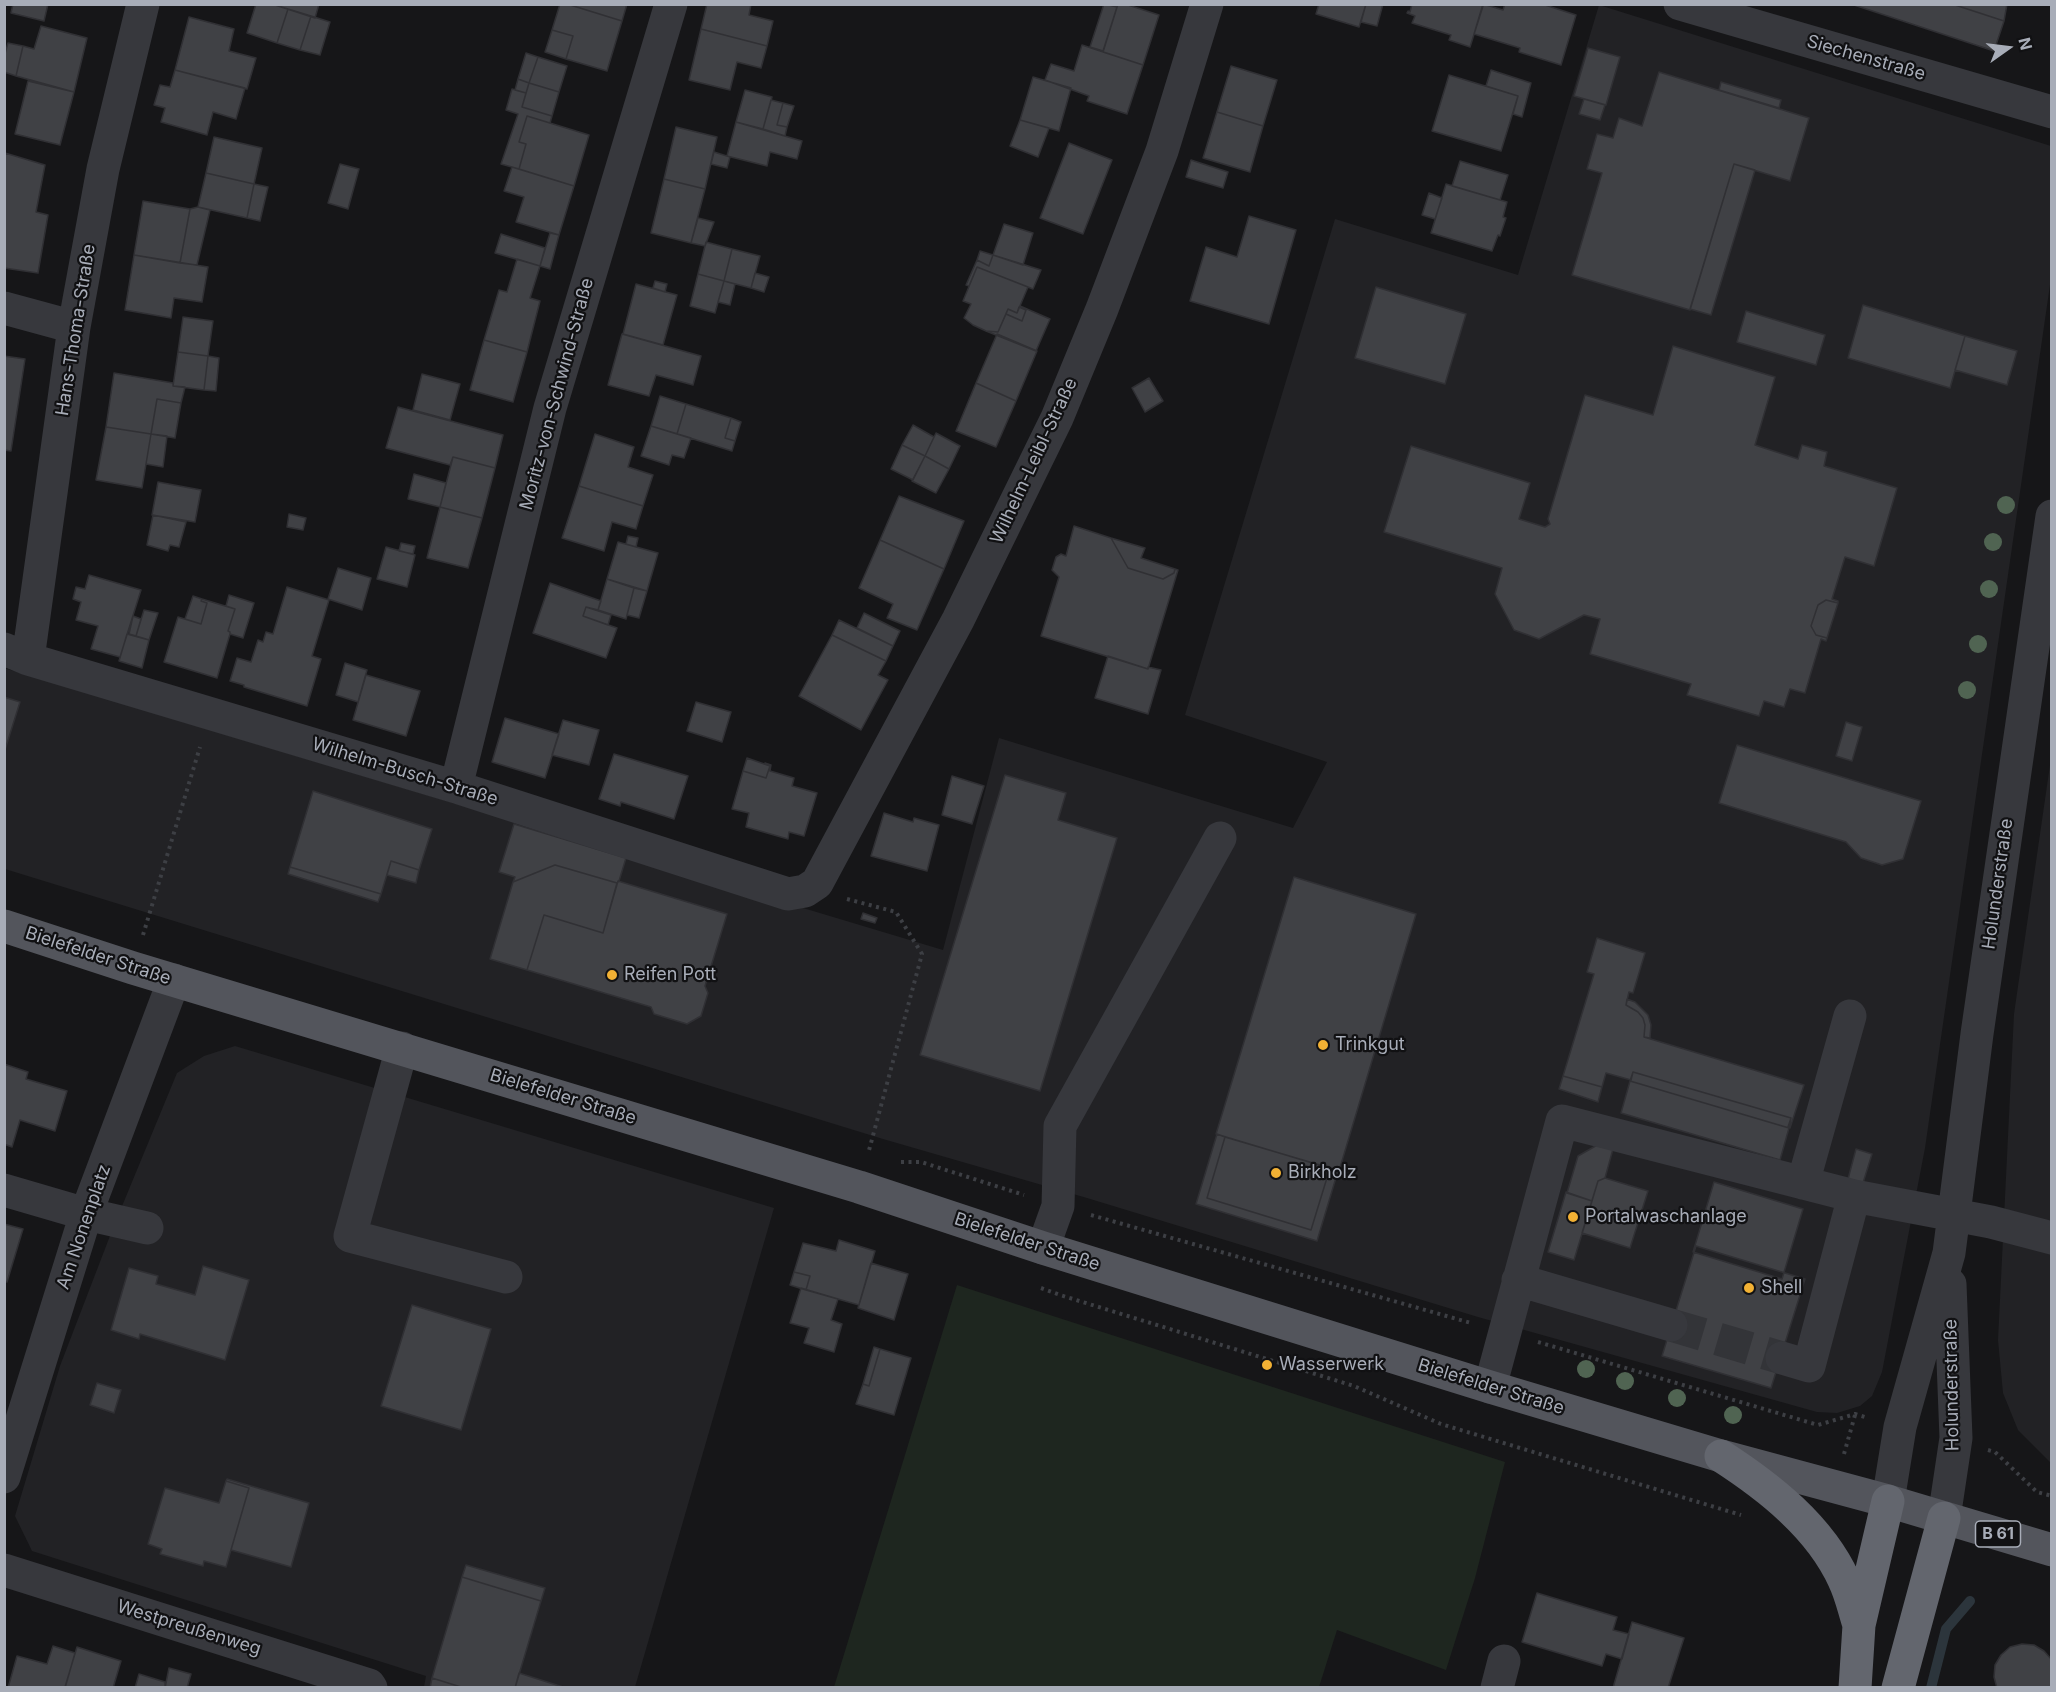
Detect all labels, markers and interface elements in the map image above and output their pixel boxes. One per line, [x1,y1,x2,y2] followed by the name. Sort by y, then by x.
[1978,18,2038,78] north arrow
[1804,31,1928,85] street label: Siechenstraße
[2014,35,2037,52] text: N
[52,243,100,417] street label: Hans-Thoma-Straße
[516,276,598,512] street label: Moritz-von-Schwind-Straße
[986,375,1082,547] street label: Wilhelm-Leibl-Straße
[310,733,500,811] street label: Wilhelm-Busch-Straße
[1978,817,2018,951] street label: Holunderstraße
[23,922,173,990] street label: Bielefelder Straße
[624,964,716,986] place label: Reifen Pott
[605,968,619,982] marker: Reifen Pott
[1335,1034,1405,1056] place label: Trinkgut
[1316,1038,1330,1052] marker: Trinkgut
[487,1064,639,1130] street label: Bielefelder Straße
[53,1162,115,1292] street label: Am Nonenplatz
[1288,1162,1357,1184] place label: Birkholz
[1269,1166,1283,1180] marker: Birkholz
[1585,1206,1747,1228] place label: Portalwaschanlage
[952,1208,1102,1276] street label: Bielefelder Straße
[1566,1210,1580,1224] marker: Portalwaschanlage
[1761,1277,1802,1299] place label: Shell
[1742,1281,1756,1295] marker: Shell
[1940,1319,1964,1451] street label: Holunderstraße
[1279,1354,1384,1376] place label: Wasserwerk
[1415,1354,1567,1420] street label: Bielefelder Straße
[1260,1358,1274,1372] marker: Wasserwerk
[1976,1521,2020,1547] road number: B 61
[114,1596,264,1660] street label: Westpreußenweg

